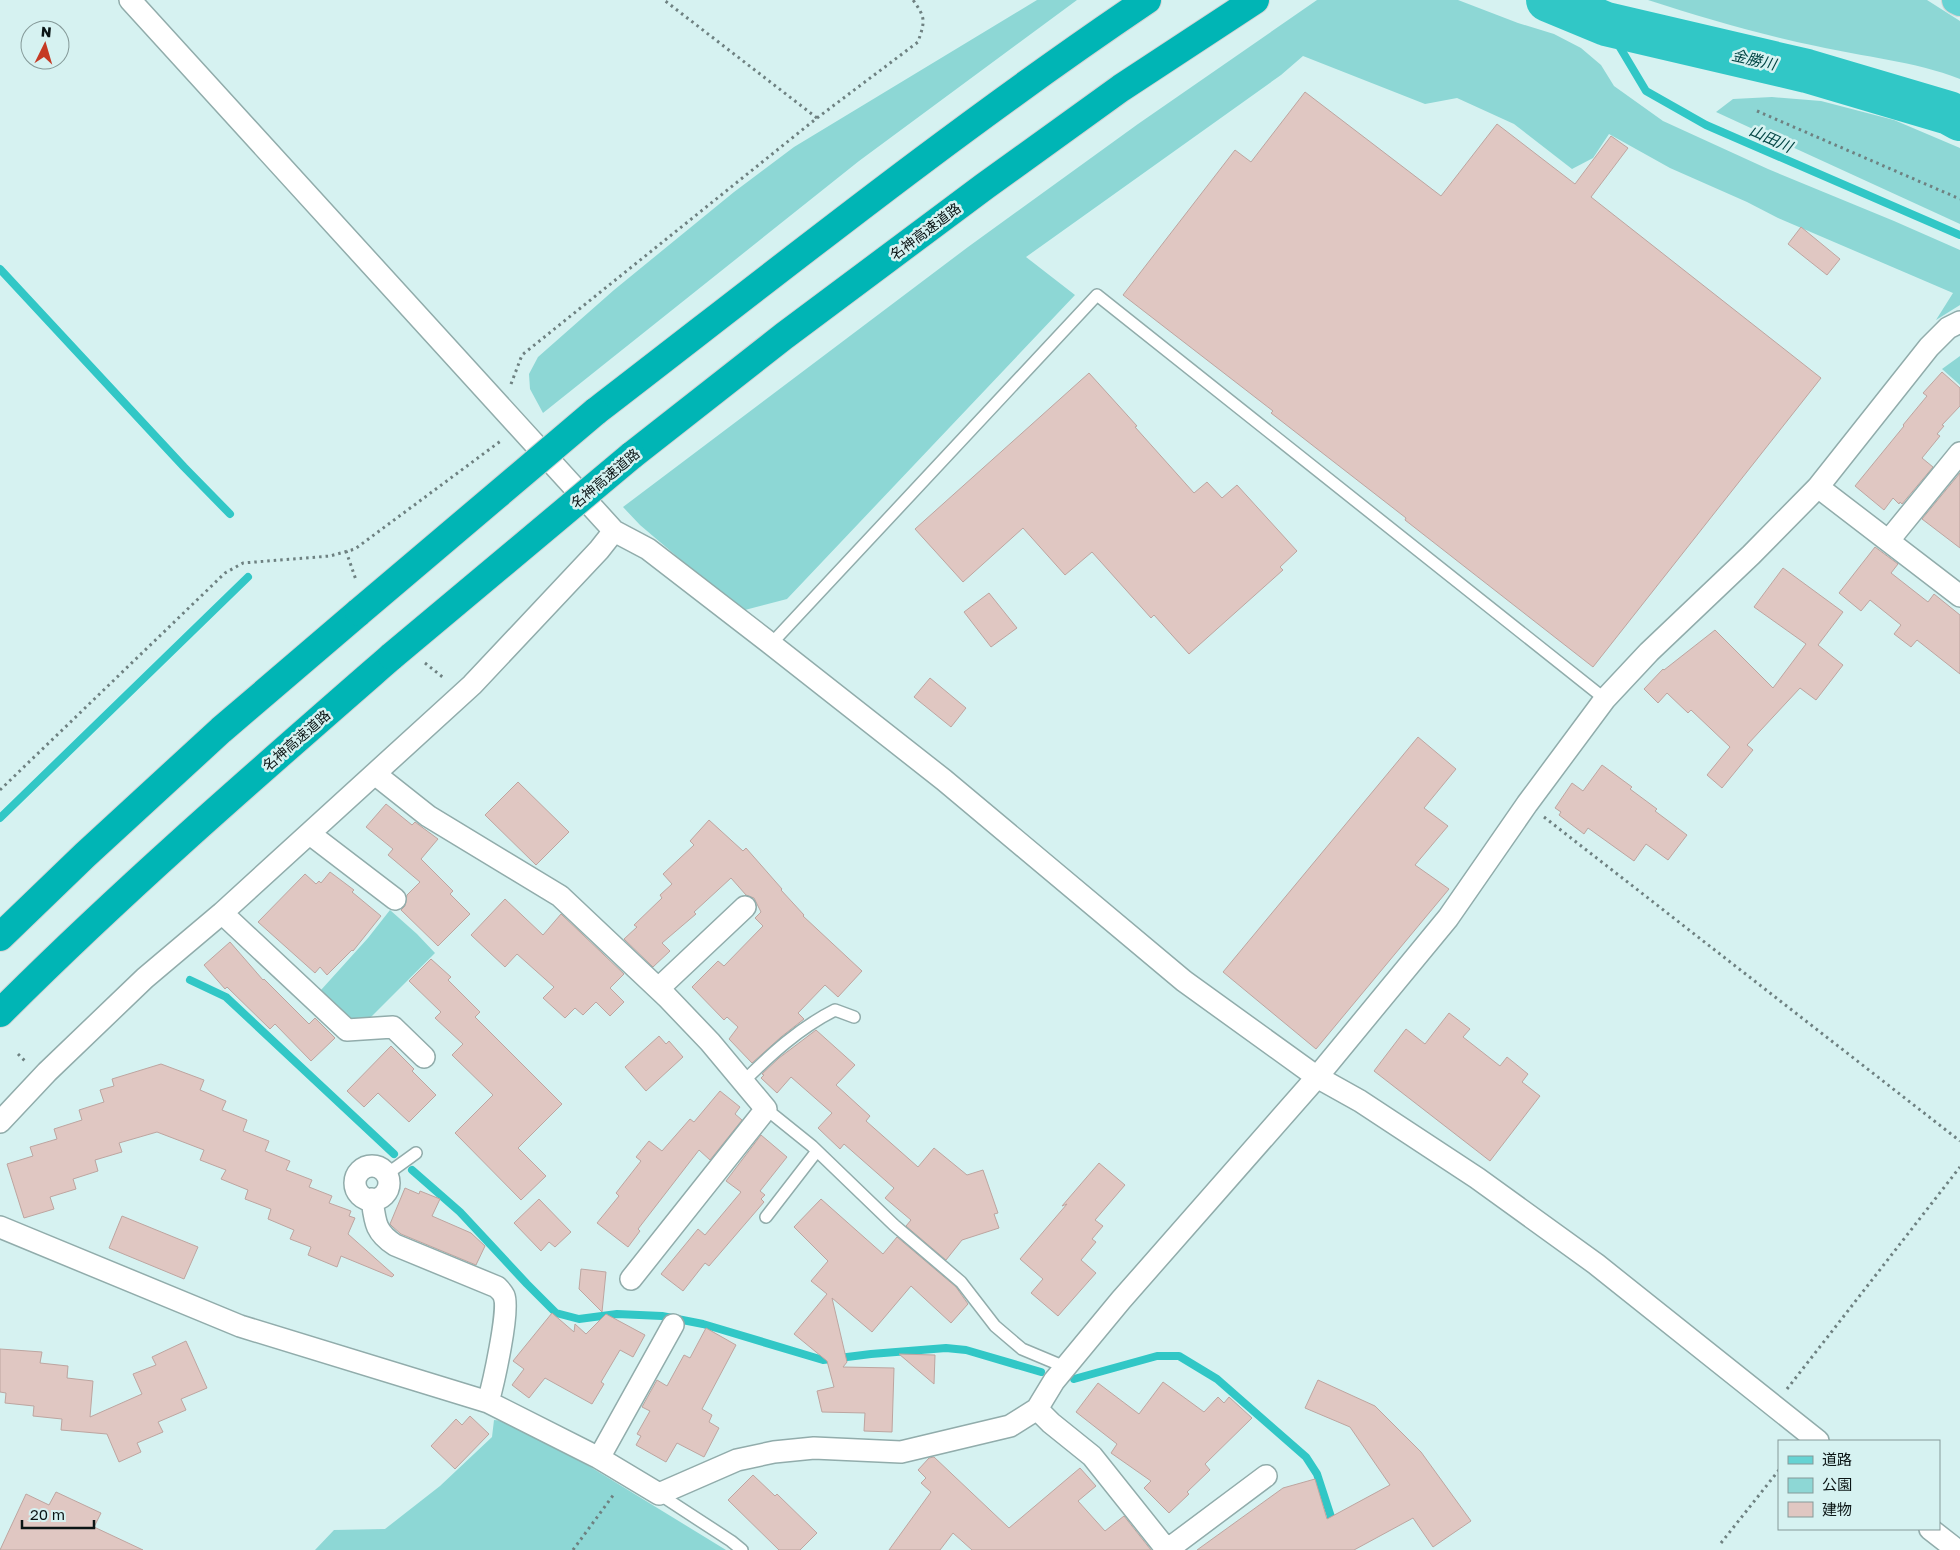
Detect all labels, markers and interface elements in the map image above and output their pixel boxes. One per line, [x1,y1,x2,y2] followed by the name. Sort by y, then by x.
[20,20,70,70] north arrow
[40,23,52,40] text: N
[1730,45,1780,73] water label: 金勝川
[1747,121,1797,156] water label: 山田川
[886,199,964,263] street label: 名神高速道路
[567,444,643,512] street label: 名神高速道路
[259,706,333,774] street label: 名神高速道路
[1778,1440,1940,1530] legend
[1822,1450,1852,1468] text: 道路
[1822,1475,1852,1493] text: 公園
[22,1498,95,1530] scale bar
[1822,1500,1852,1518] text: 建物
[30,1505,65,1523] text: 20 m

